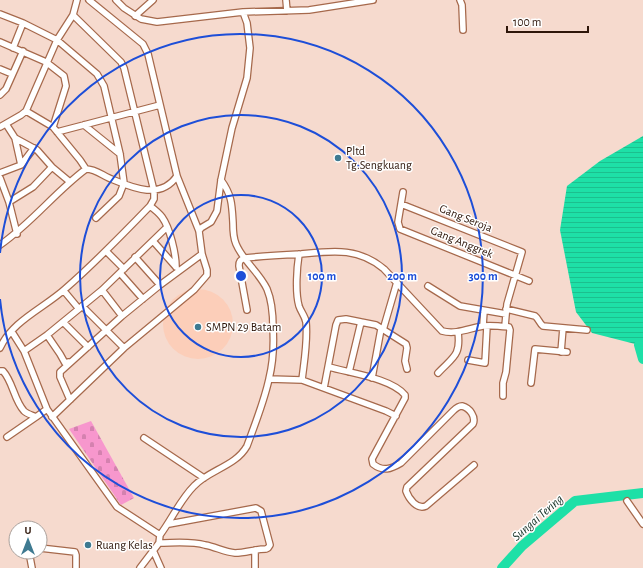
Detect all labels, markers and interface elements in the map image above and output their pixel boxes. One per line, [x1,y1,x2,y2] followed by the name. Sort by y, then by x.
[507,8,588,34] scale bar
[513,16,541,28] text: 100 m
[346,145,412,171] place label: Pltd Tg.Sengkuang
[333,153,343,163] marker: Pltd Tg.Sengkuang
[437,202,495,235] street label: Gang Seroja
[429,224,495,260] street label: Gang Anggrek
[234,269,248,283] centre of rings
[308,270,336,282] text: 100 m
[387,270,417,282] text: 200 m
[468,270,498,282] text: 300 m
[206,321,281,333] place label: SMPN 29 Batam
[193,322,203,332] marker: SMPN 29 Batam
[510,492,566,544] water label: Sungai Tering
[8,520,48,560] north arrow
[24,525,32,536] text: U
[96,539,153,551] place label: Ruang Kelas
[83,540,93,550] marker: Ruang Kelas

